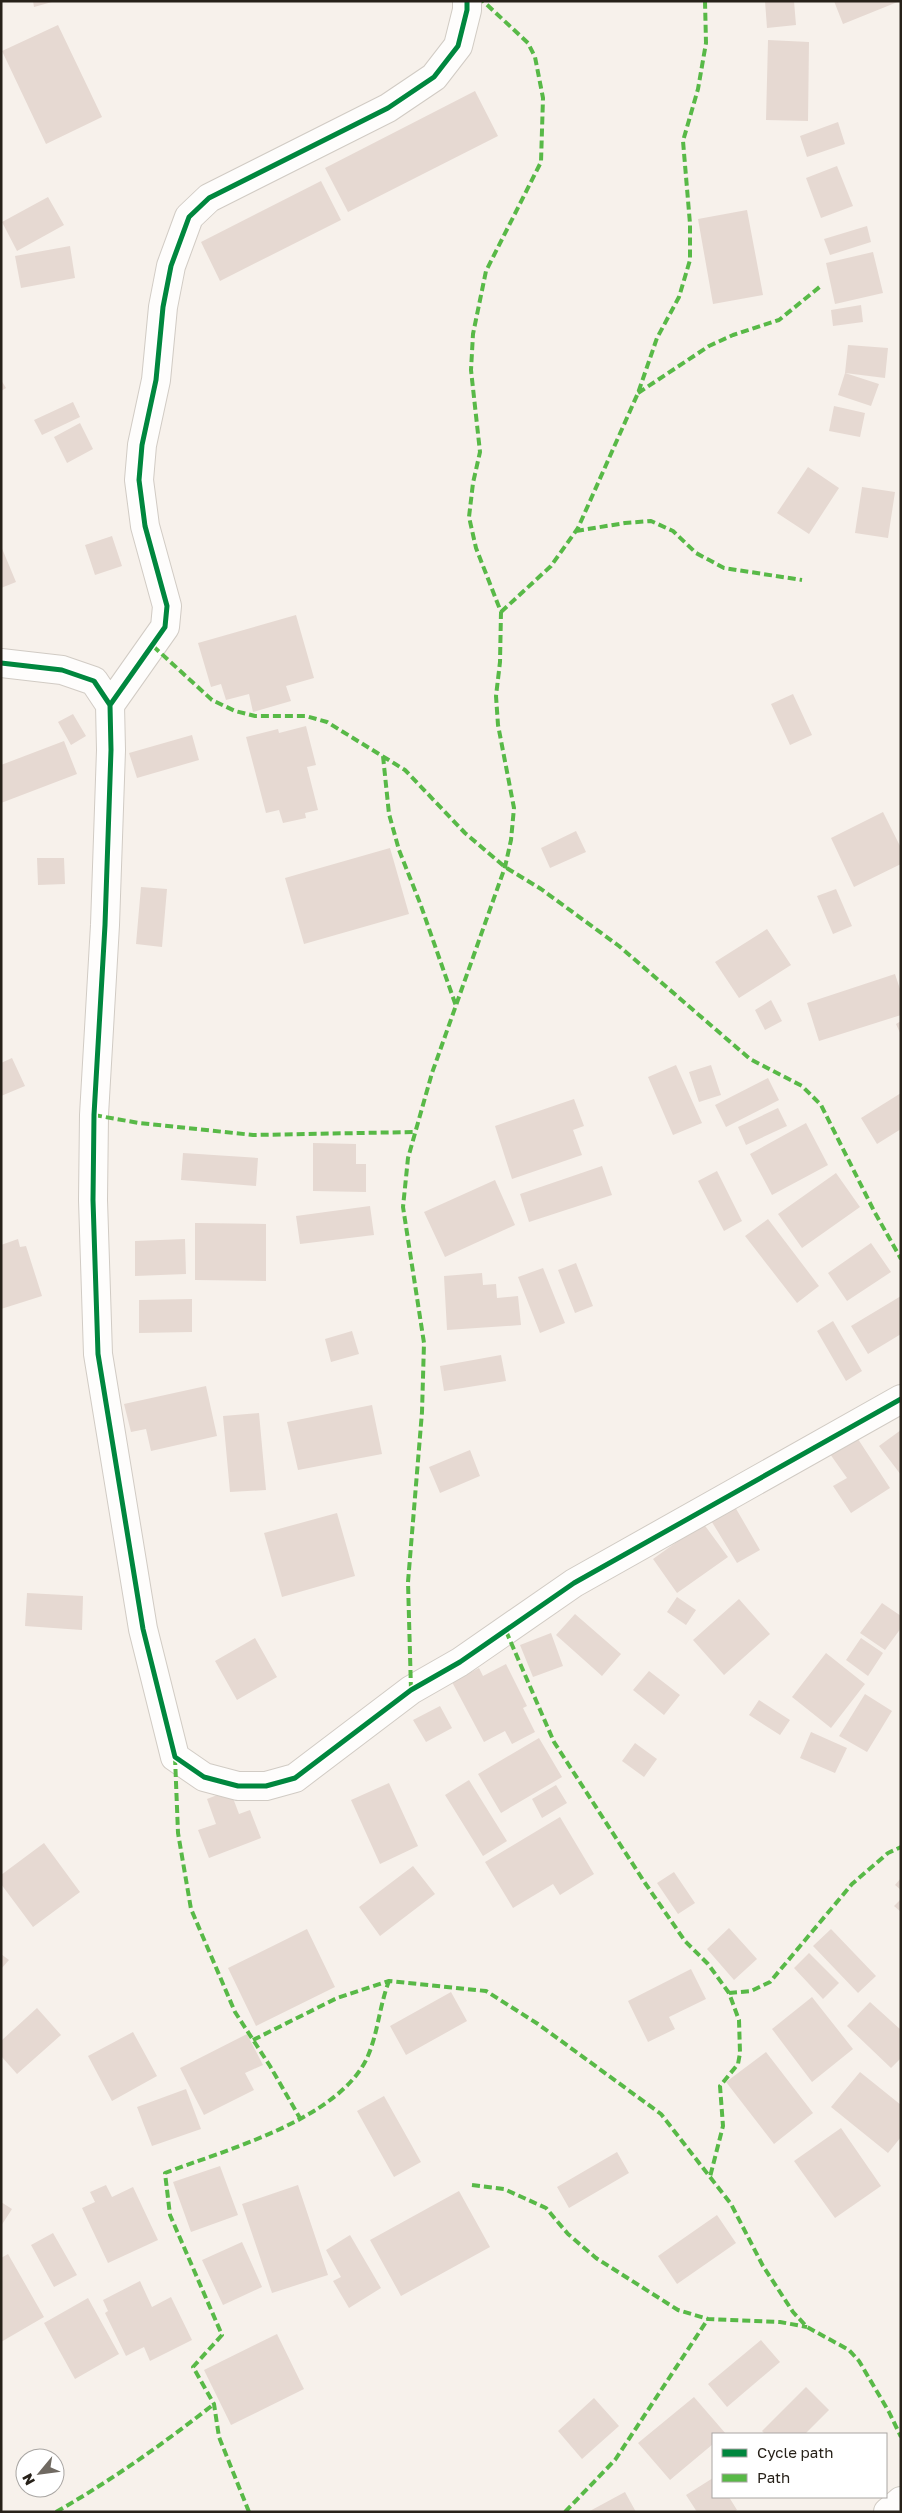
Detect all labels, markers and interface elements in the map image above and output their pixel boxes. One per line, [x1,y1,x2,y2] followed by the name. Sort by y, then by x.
[712,2433,887,2498] legend
[757,2443,833,2461] text: Cycle path
[15,2448,65,2498] north arrow
[757,2468,790,2486] text: Path
[18,2471,38,2488] text: N

